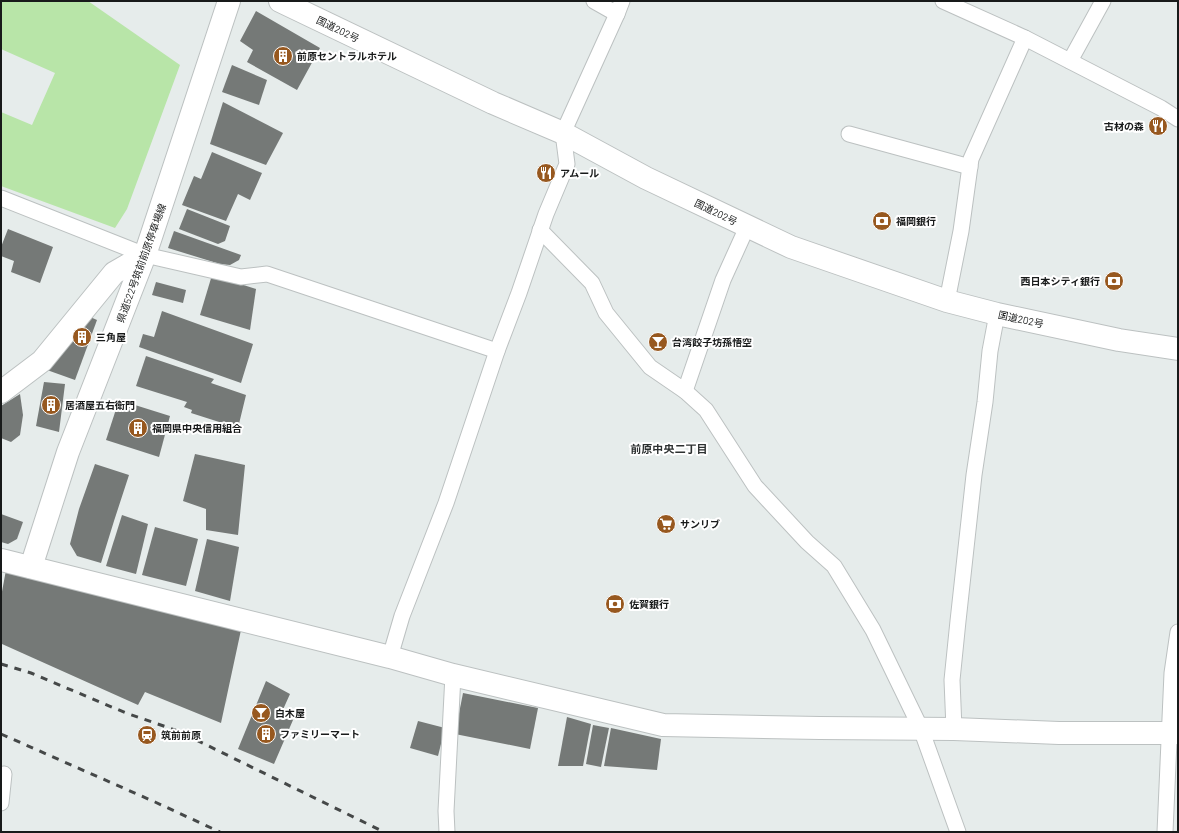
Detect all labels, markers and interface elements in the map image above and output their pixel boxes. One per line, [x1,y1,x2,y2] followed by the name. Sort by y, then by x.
[315,13,361,45] street label: 国道202号
[272,45,294,67] building icon: 前原セントラルホテル
[297,50,397,62] place label: 前原セントラルホテル
[1147,115,1169,137] restaurant icon: 古材の森
[1104,120,1144,132] place label: 古材の森
[535,162,557,184] restaurant icon: アムール
[560,167,599,179] place label: アムール
[693,196,739,228] street label: 国道202号
[114,202,168,324] street label: 県道522号筑前前原停車場線
[871,210,893,232] bank icon: 福岡銀行
[896,215,936,227] place label: 福岡銀行
[1103,270,1125,292] bank icon: 西日本シティ銀行
[1021,275,1100,287] place label: 西日本シティ銀行
[997,308,1045,330] street label: 国道202号
[71,326,93,348] building icon: 三角屋
[96,331,126,343] place label: 三角屋
[647,331,669,353] bar icon: 台湾餃子坊孫悟空
[672,336,752,348] place label: 台湾餃子坊孫悟空
[40,394,62,416] building icon: 居酒屋五右衛門
[65,399,135,411] place label: 居酒屋五右衛門
[127,417,149,439] building icon: 福岡県中央信用組合
[152,422,242,434] place label: 福岡県中央信用組合
[631,442,708,455] district label: 前原中央二丁目
[655,513,677,535] supermarket icon: サンリブ
[680,518,720,530] place label: サンリブ
[604,593,626,615] bank icon: 佐賀銀行
[629,598,669,610] place label: 佐賀銀行
[250,702,272,724] bar icon: 白木屋
[275,707,305,719] place label: 白木屋
[255,723,277,745] building icon: ファミリーマート
[136,724,158,746] station icon: 筑前前原
[280,728,360,740] place label: ファミリーマート
[161,729,201,741] place label: 筑前前原

